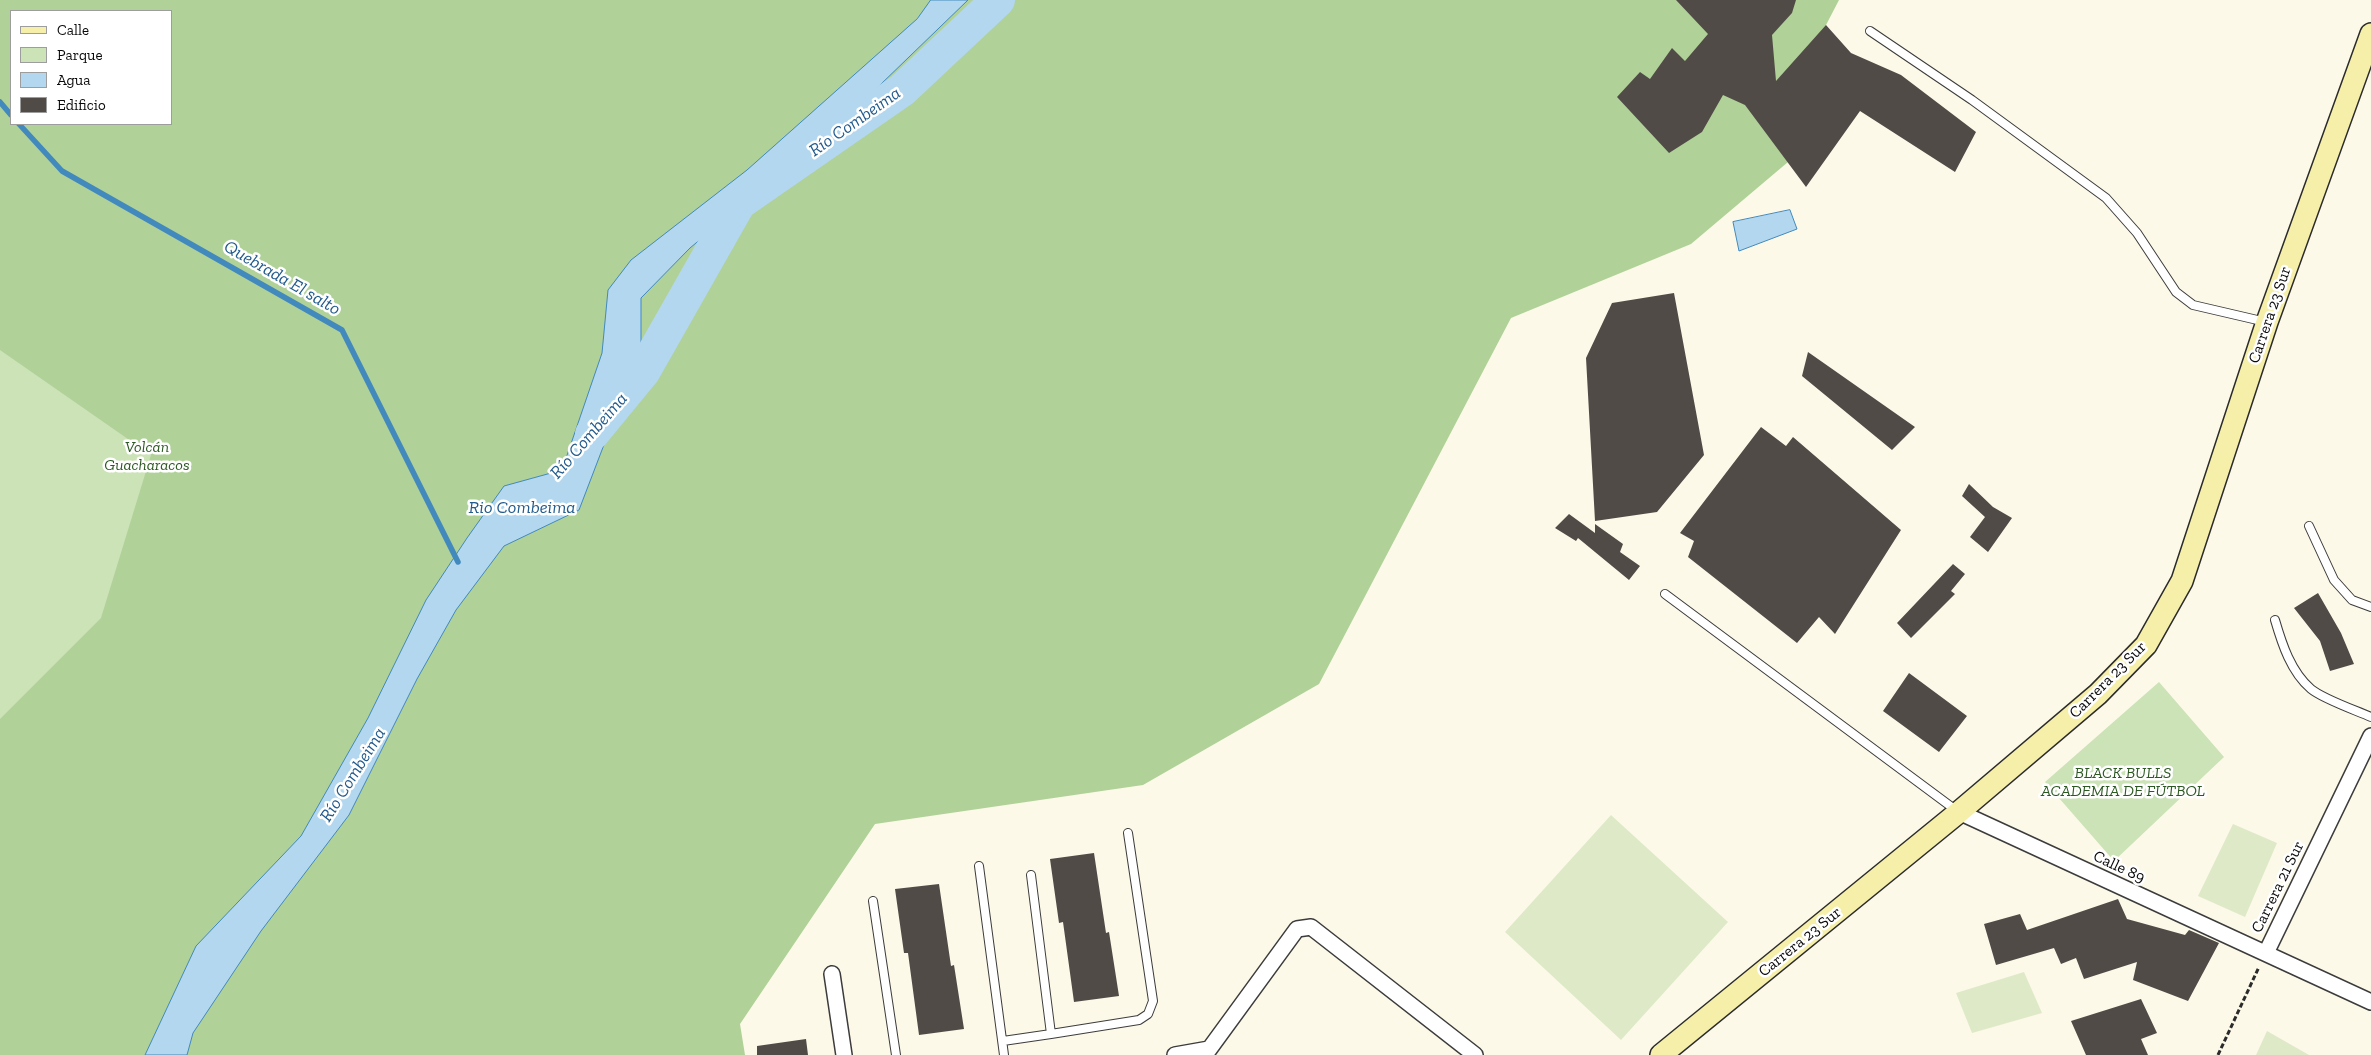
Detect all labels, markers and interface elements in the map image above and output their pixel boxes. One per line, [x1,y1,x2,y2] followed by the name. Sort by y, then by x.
[10,10,172,125] legend
[57,21,89,39] text: Calle
[57,46,103,64] text: Parque
[57,71,90,89] text: Agua
[805,82,905,162] water label: Río Combeima
[57,96,106,114] text: Edificio
[220,236,344,320] water label: Quebrada El salto
[2244,264,2296,366] street label: Carrera 23 Sur
[546,389,632,483] water label: Río Combeima
[104,437,190,475] park label: Volcán Guacharacos
[469,497,575,519] water label: Rio Combeima
[2065,637,2151,723] street label: Carrera 23 Sur
[316,724,390,826] water label: Río Combeima
[2041,763,2205,801] park label: BLACK BULLS ACADEMIA DE FÚTBOL
[2248,838,2308,936] street label: Carrera 21 Sur
[2090,847,2148,887] street label: Calle 89
[1755,903,1845,981] street label: Carrera 23 Sur

